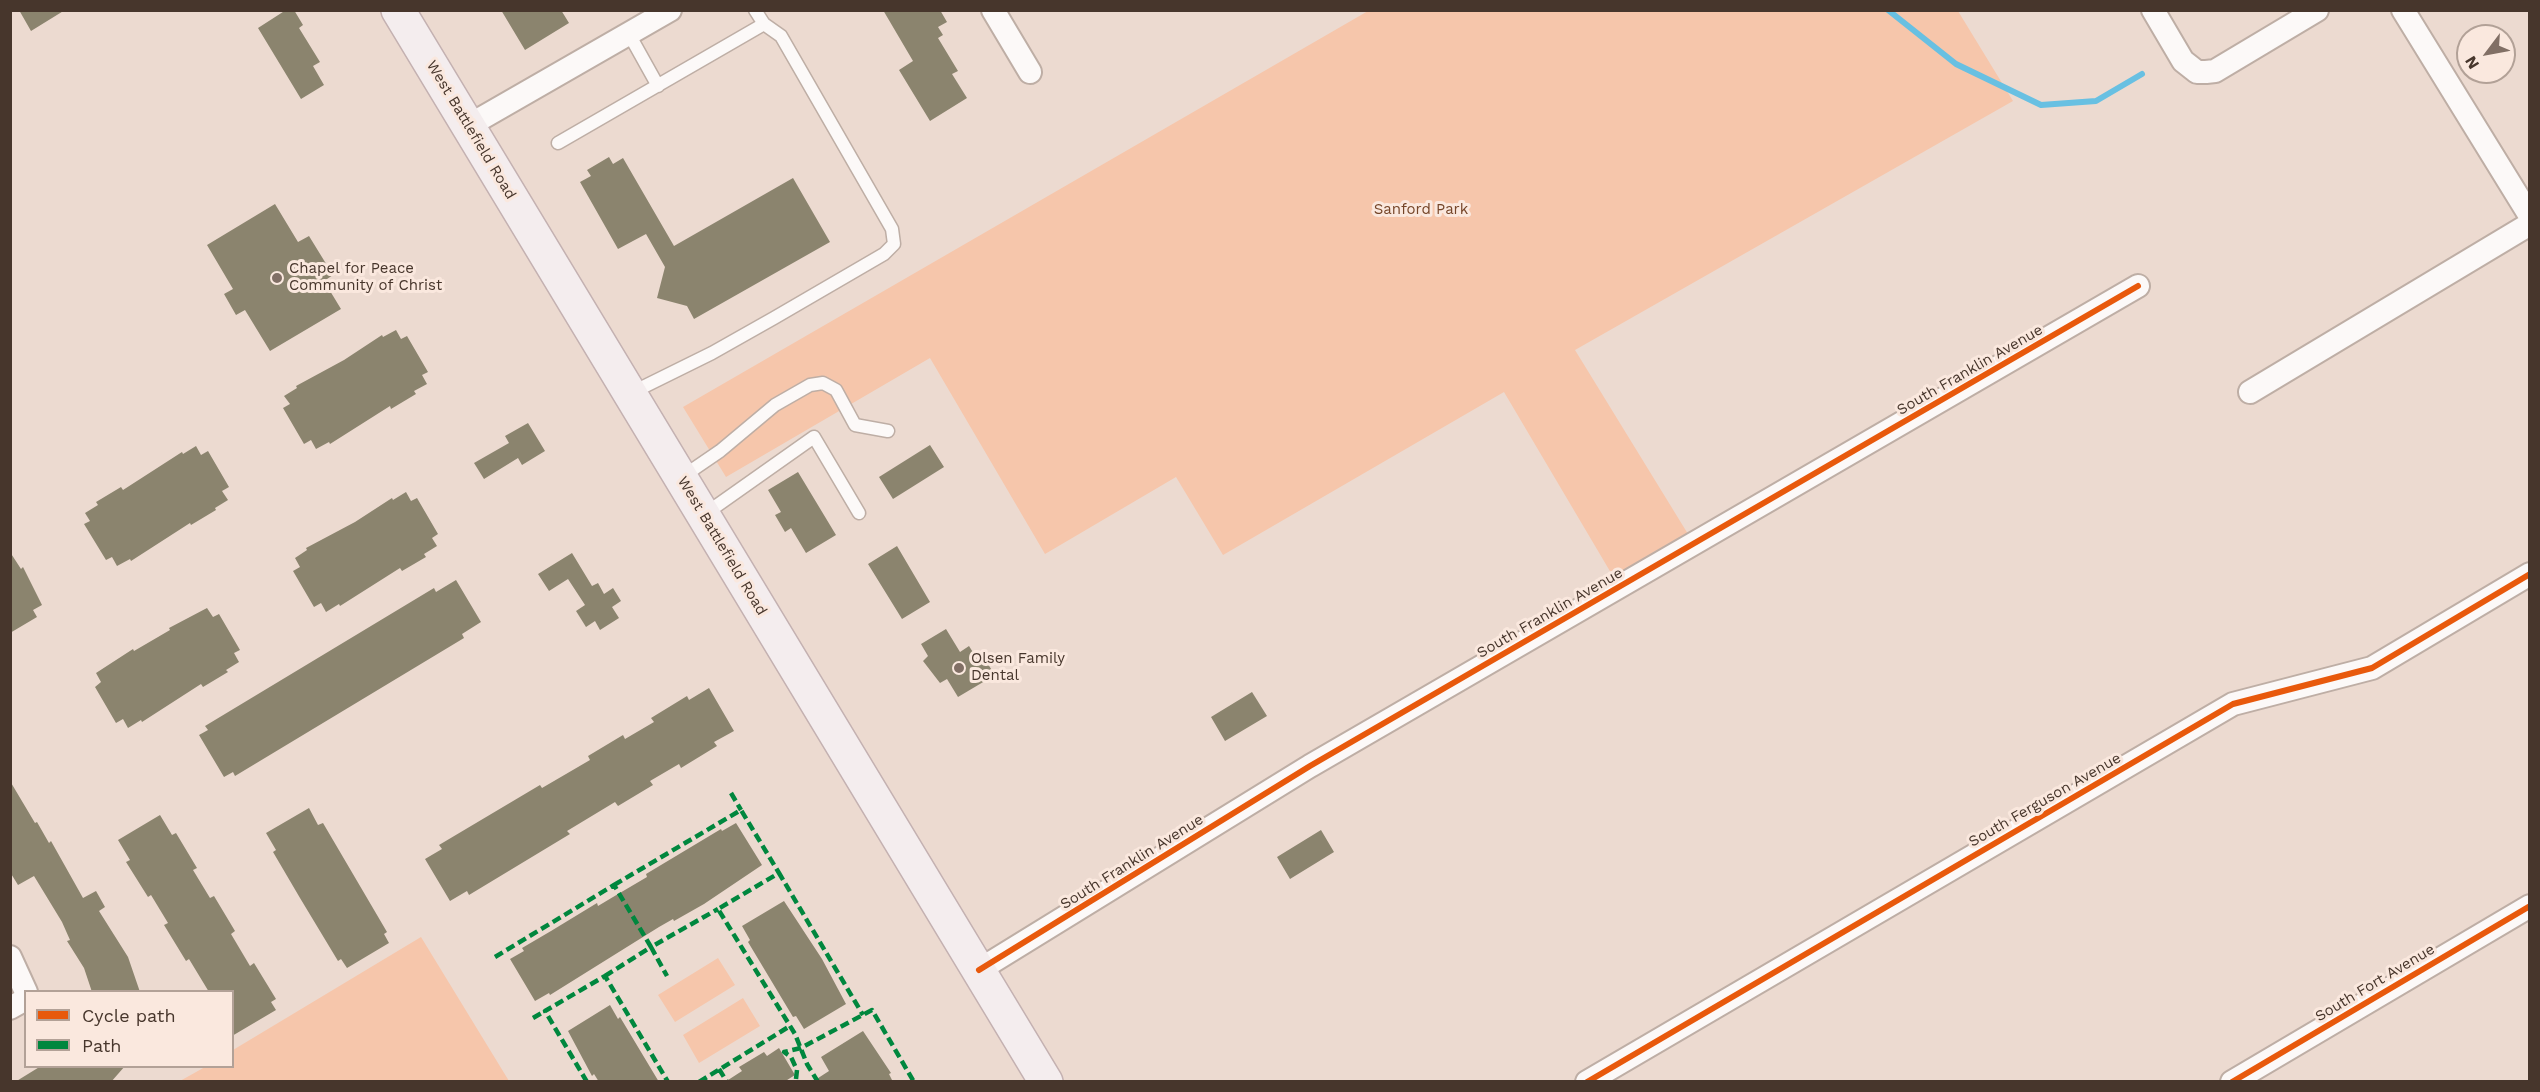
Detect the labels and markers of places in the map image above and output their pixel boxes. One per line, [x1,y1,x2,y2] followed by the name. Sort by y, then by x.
[289,260,442,295] place label: Chapel for Peace Community of Christ
[270,271,284,285] marker: Chapel for Peace Community of Christ
[971,650,1065,685] place label: Olsen Family Dental
[952,661,966,675] marker: Olsen Family Dental

